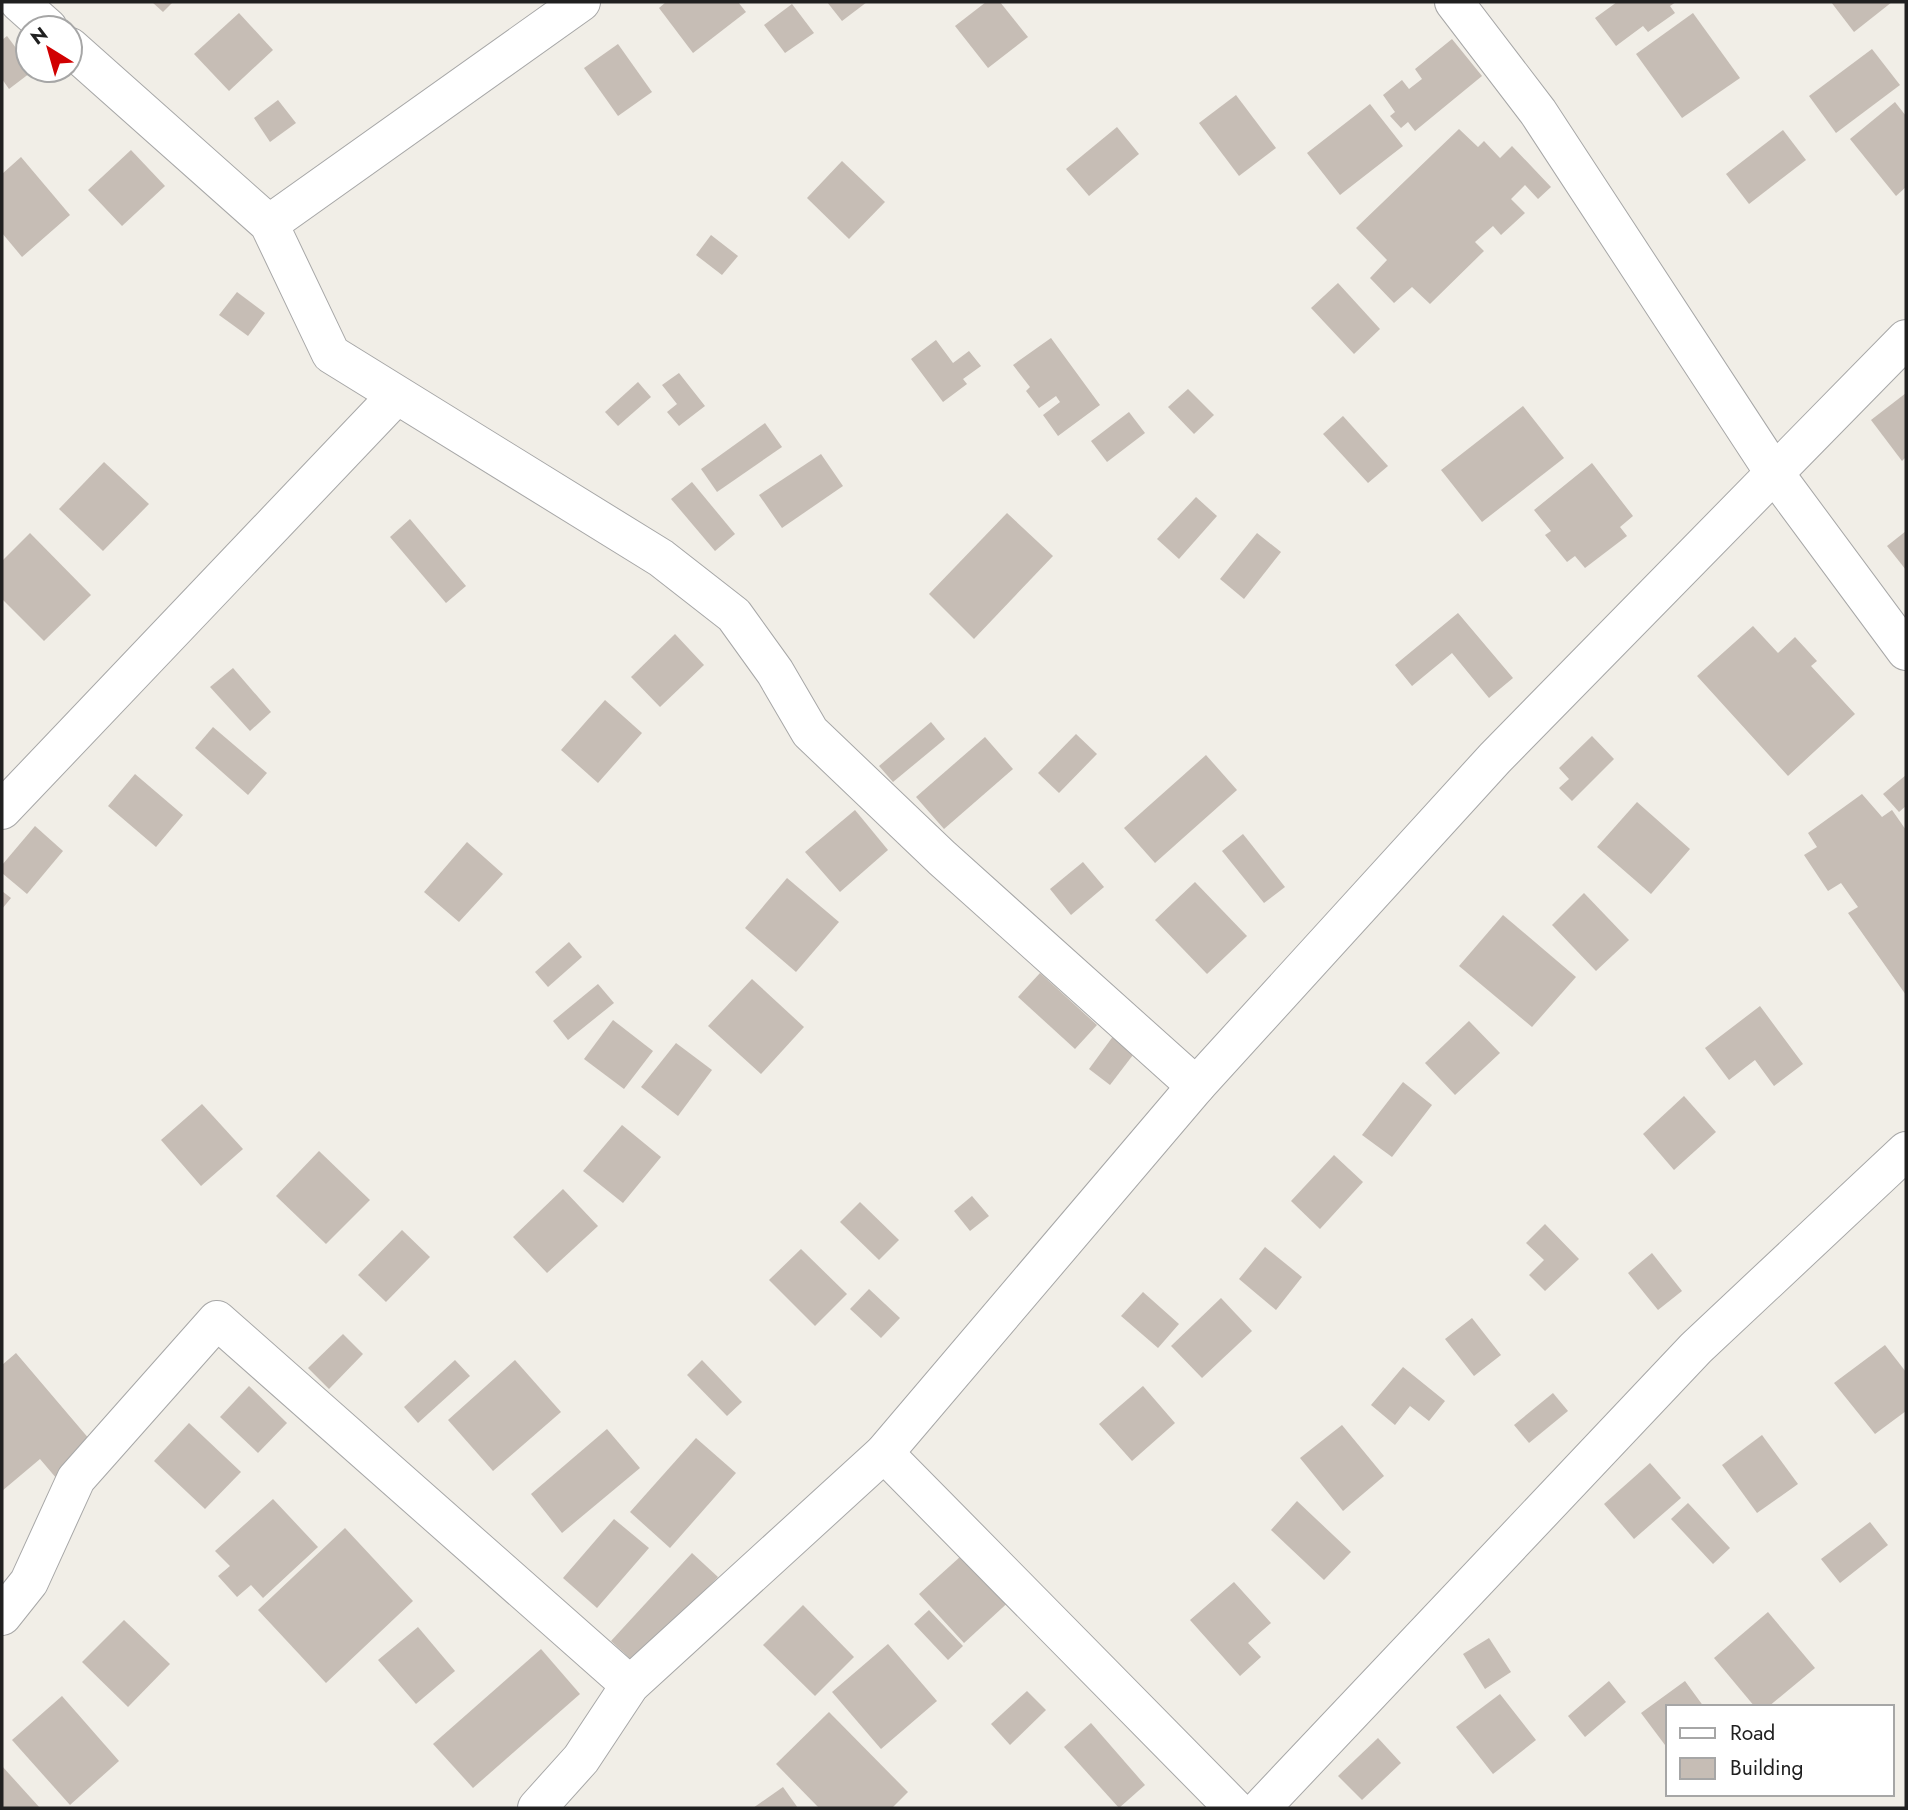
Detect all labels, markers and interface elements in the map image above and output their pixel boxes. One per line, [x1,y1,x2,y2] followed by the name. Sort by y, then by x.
[14,14,84,84] north arrow
[25,20,53,51] text: N
[1666,1705,1894,1796] legend
[1730,1718,1775,1748] text: Road
[1730,1753,1803,1783] text: Building

